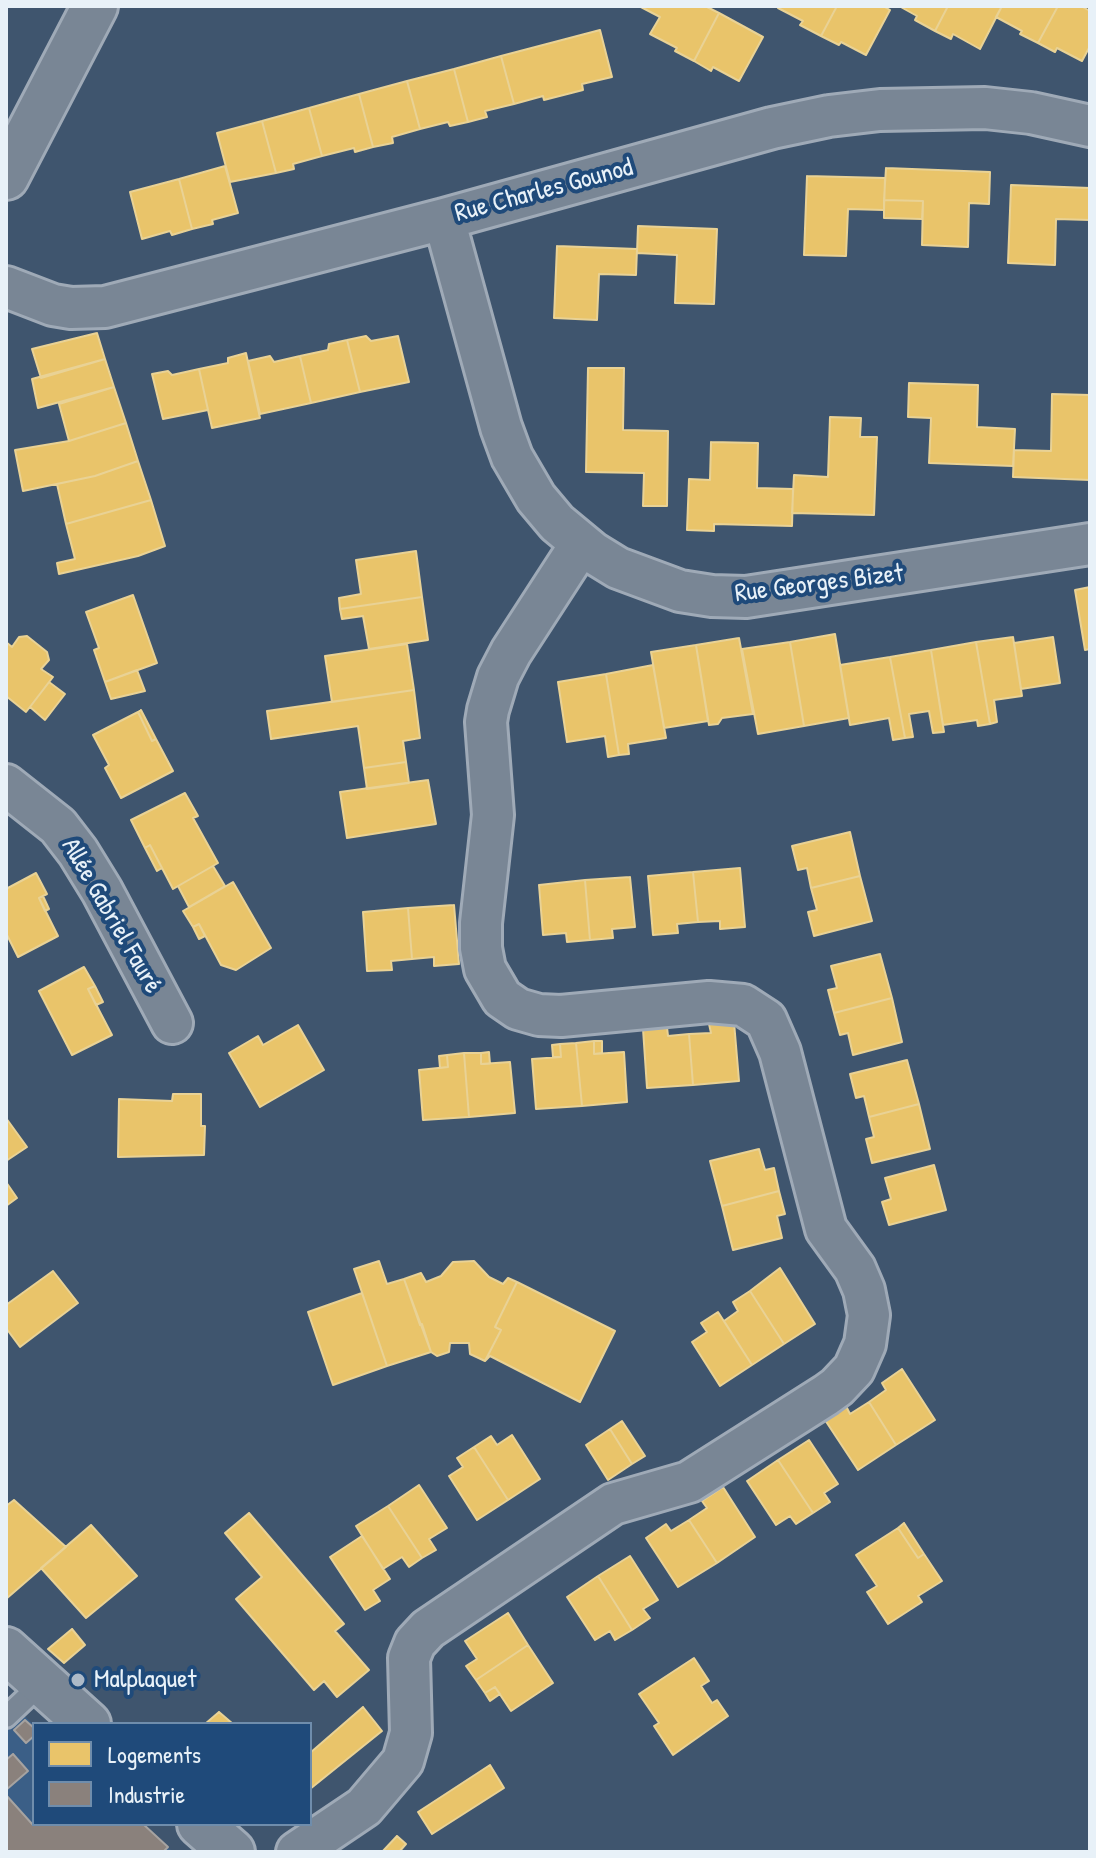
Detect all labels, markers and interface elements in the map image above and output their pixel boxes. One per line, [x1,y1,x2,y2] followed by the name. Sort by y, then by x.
[452,152,636,230] street label: Rue Charles Gounod
[733,558,905,610] street label: Rue Georges Bizet
[54,833,168,999] street label: Allée Gabriel Fauré
[94,1664,197,1696] place label: Malplaquet
[69,1671,87,1689] marker: Malplaquet
[32,1722,312,1826] legend
[108,1738,201,1770] text: Logements
[108,1778,185,1810] text: Industrie

